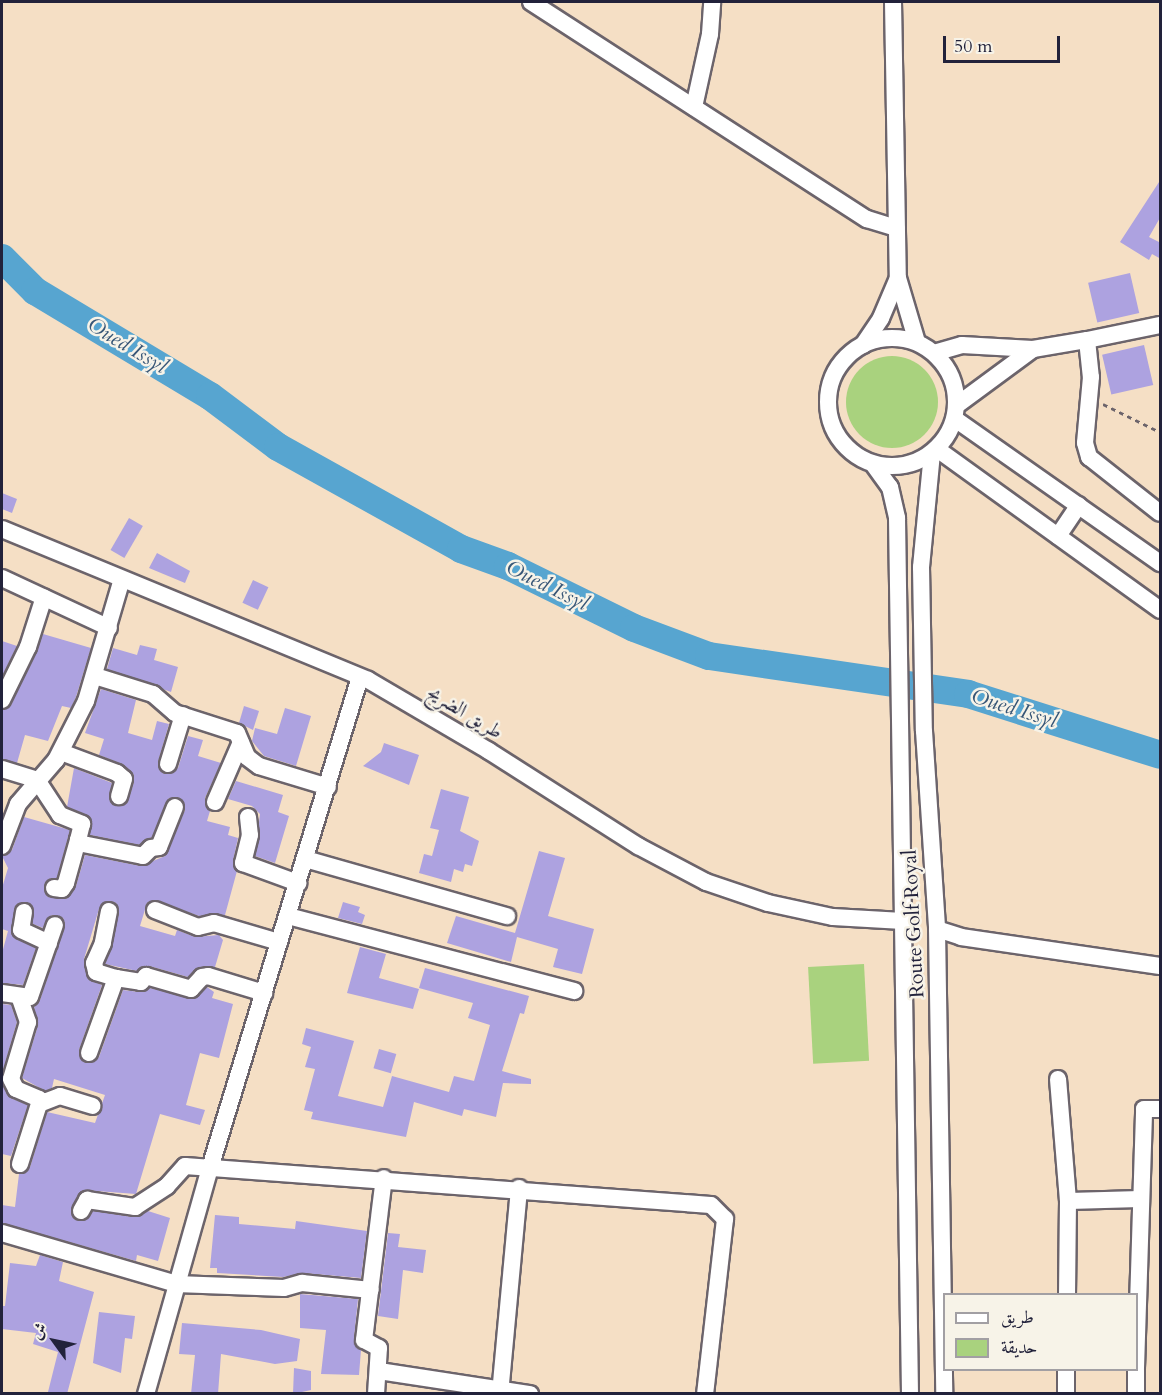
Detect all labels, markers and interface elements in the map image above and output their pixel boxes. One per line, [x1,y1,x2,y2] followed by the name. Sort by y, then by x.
[946,24,1063,62] scale bar
[954,34,993,59] text: 50 m
[83,312,171,380] water label: Oued Issyl
[502,555,592,617] water label: Oued Issyl
[423,680,507,744] street label: طريق الضريح
[968,684,1060,734] water label: Oued Issyl
[897,849,929,999] street label: Route Golf Royal
[943,1293,1138,1371] legend
[1001,1305,1034,1330] text: طريق
[24,1311,84,1371] north arrow
[25,1319,52,1344] text: ش
[1001,1335,1037,1360] text: حديقة

